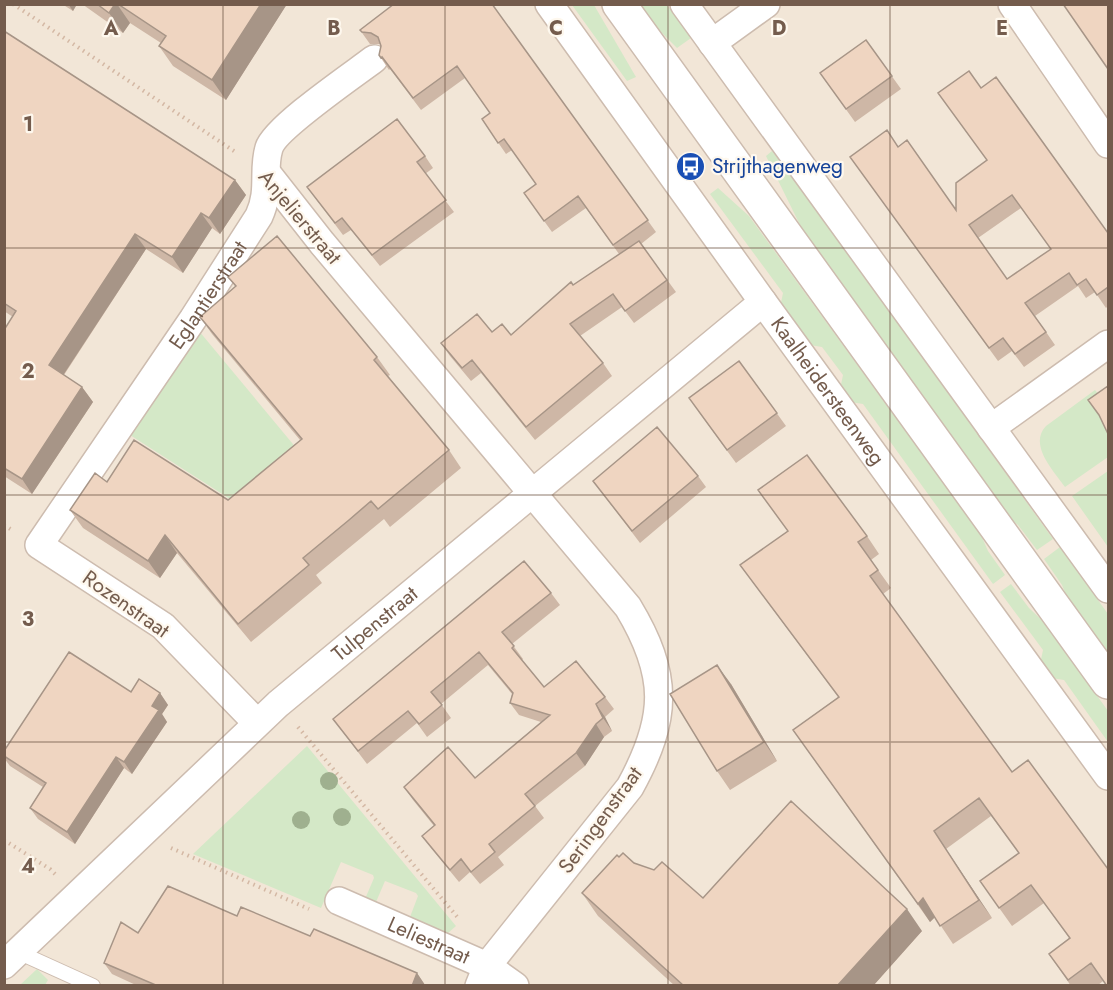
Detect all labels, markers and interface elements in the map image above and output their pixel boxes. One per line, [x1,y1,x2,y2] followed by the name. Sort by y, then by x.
[103,14,119,43] text: A
[327,14,341,43] text: B
[549,14,563,43] text: C
[772,14,786,43] text: D
[996,14,1008,43] text: E
[23,110,33,139] text: 1
[675,150,707,182] bus stop icon: Strijthagenweg
[712,151,843,181] place label: Strijthagenweg
[251,163,349,271] street label: Anjelierstraat
[162,235,254,355] street label: Eglantierstraat
[764,311,892,471] street label: Kaalheidersteenweg
[21,357,35,386] text: 2
[76,563,176,645] street label: Rozenstraat
[325,579,424,669] street label: Tulpenstraat
[22,605,34,634] text: 3
[551,760,649,880] street label: Seringenstraat
[21,852,35,881] text: 4
[383,909,475,972] street label: Leliestraat

